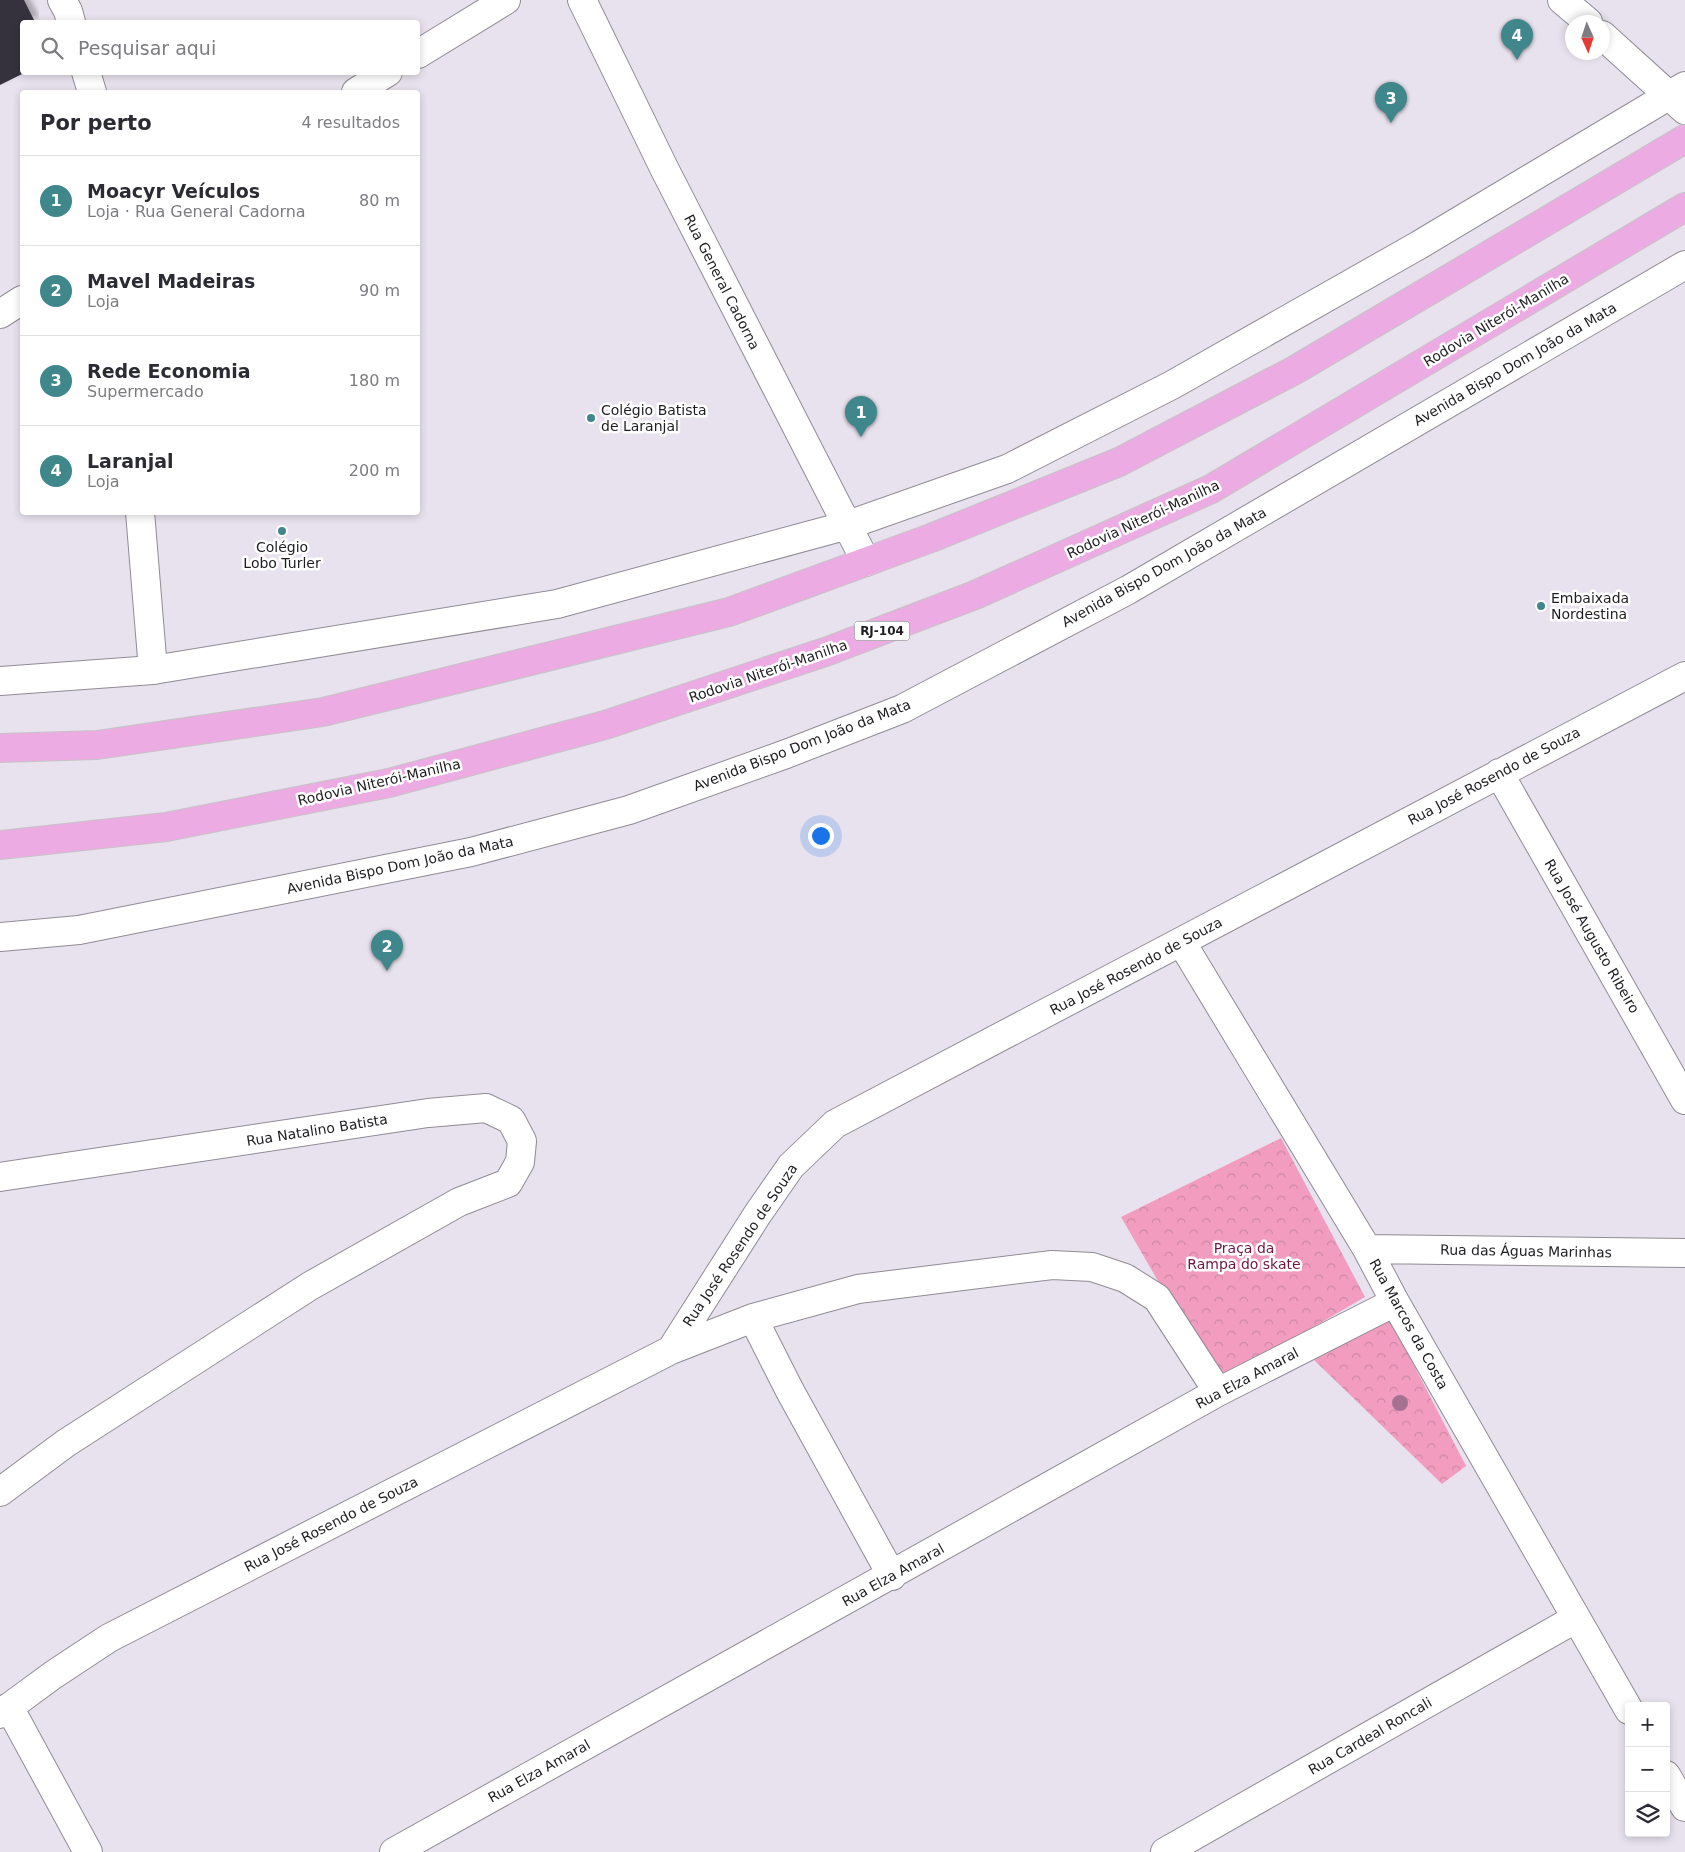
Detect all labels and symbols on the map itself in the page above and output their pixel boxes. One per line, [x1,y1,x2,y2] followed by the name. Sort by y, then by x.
[1565,15,1610,60] north arrow
[1501,19,1533,60] pin: 4
[1375,82,1407,123] pin: 3
[681,212,763,352] street label: Rua General Cadorna
[1421,270,1571,370] street label: Rodovia Niterói-Manilha
[1411,299,1619,429] street label: Avenida Bispo Dom João da Mata
[845,396,877,437] pin: 1
[601,402,707,434] place label: Colégio Batista de Laranjal
[585,412,597,424] marker: Colégio Batista de Laranjal
[1064,477,1222,561] street label: Rodovia Niterói-Manilha
[1059,504,1269,630] street label: Avenida Bispo Dom João da Mata
[276,525,288,537] marker: Colégio Lobo Turler
[243,539,321,571] place label: Colégio Lobo Turler
[1551,590,1629,622] place label: Embaixada Nordestina
[1535,600,1547,612] marker: Embaixada Nordestina
[854,622,910,640] road number: RJ-104
[687,636,849,706] street label: Rodovia Niterói-Manilha
[691,696,913,794] street label: Avenida Bispo Dom João da Mata
[1405,724,1583,828] street label: Rua José Rosendo de Souza
[296,755,462,809] street label: Rodovia Niterói-Manilha
[808,823,834,849] your location
[285,833,515,897] street label: Avenida Bispo Dom João da Mata
[1541,856,1643,1016] street label: Rua José Augusto Ribeiro
[1047,914,1225,1018] street label: Rua José Rosendo de Souza
[371,930,403,971] pin: 2
[245,1111,389,1149] street label: Rua Natalino Batista
[680,1161,800,1329] street label: Rua José Rosendo de Souza
[1187,1240,1301,1272] park label: Praça da Rampa do skate
[1440,1242,1612,1260] street label: Rua das Águas Marinhas
[1366,1256,1452,1392] street label: Rua Marcos da Costa
[1193,1344,1301,1412] street label: Rua Elza Amaral
[242,1473,420,1575] street label: Rua José Rosendo de Souza
[839,1540,947,1610] street label: Rua Elza Amaral
[1305,1694,1435,1778] street label: Rua Cardeal Roncali
[485,1736,593,1806] street label: Rua Elza Amaral

